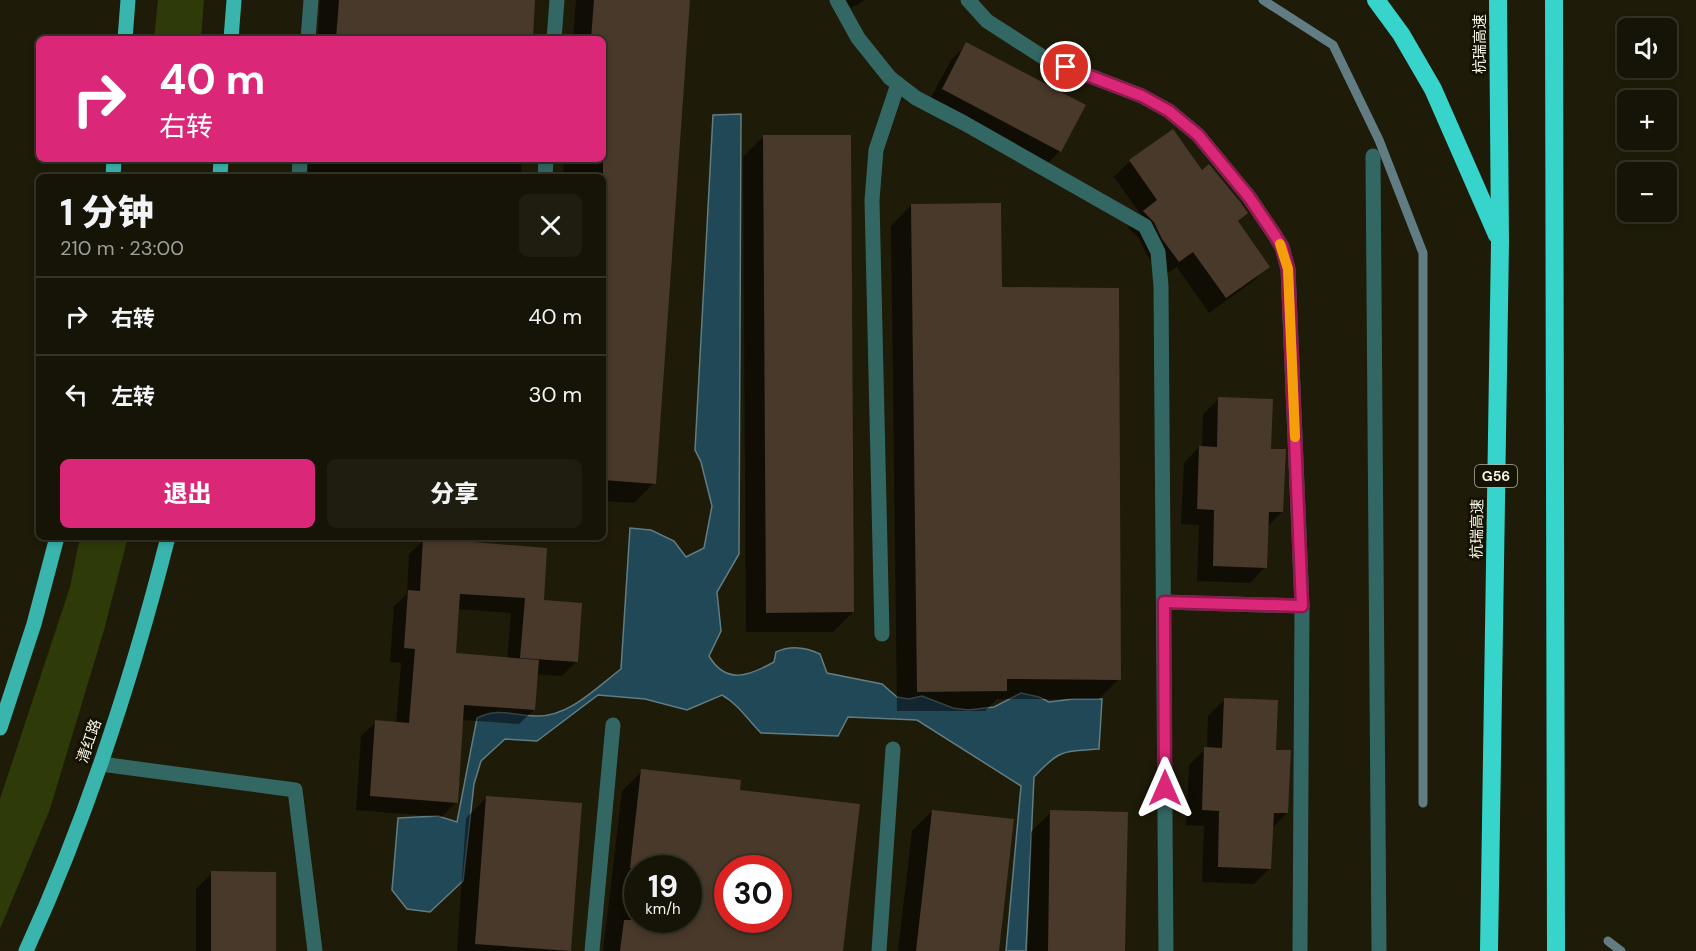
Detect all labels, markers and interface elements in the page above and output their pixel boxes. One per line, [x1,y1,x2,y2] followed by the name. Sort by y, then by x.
[1470,14,1490,74] street label: 杭瑞高速
[1617,18,1677,222] map controls
[1617,18,1677,78] button: sound
[1040,41,1091,92] pin
[1049,50,1082,83] icon: arrive
[159,52,265,107] text: 40 m
[60,60,138,138] icon: right
[1617,90,1677,150] button: +
[159,109,213,144] text: 右转
[1617,162,1677,222] button: −
[60,189,154,236] text: 1 分钟
[519,194,582,257] button: close
[60,235,184,261] text: 210 m · 23:00
[60,300,93,333] icon: right
[528,302,582,331] text: 40 m
[111,304,155,333] text: 右转
[60,378,93,411] icon: left
[528,380,582,409] text: 30 m
[111,382,155,411] text: 左转
[60,459,315,528] button: 退出
[327,459,582,528] button: 分享
[1475,465,1517,487] road number: G56
[1466,499,1488,559] street label: 杭瑞高速
[72,716,106,766] street label: 清红路
[1133,756,1197,820] position arrow
[714,855,792,933] speed limit sign: 30
[648,867,678,906] text: 19
[645,899,681,919] text: km/h

